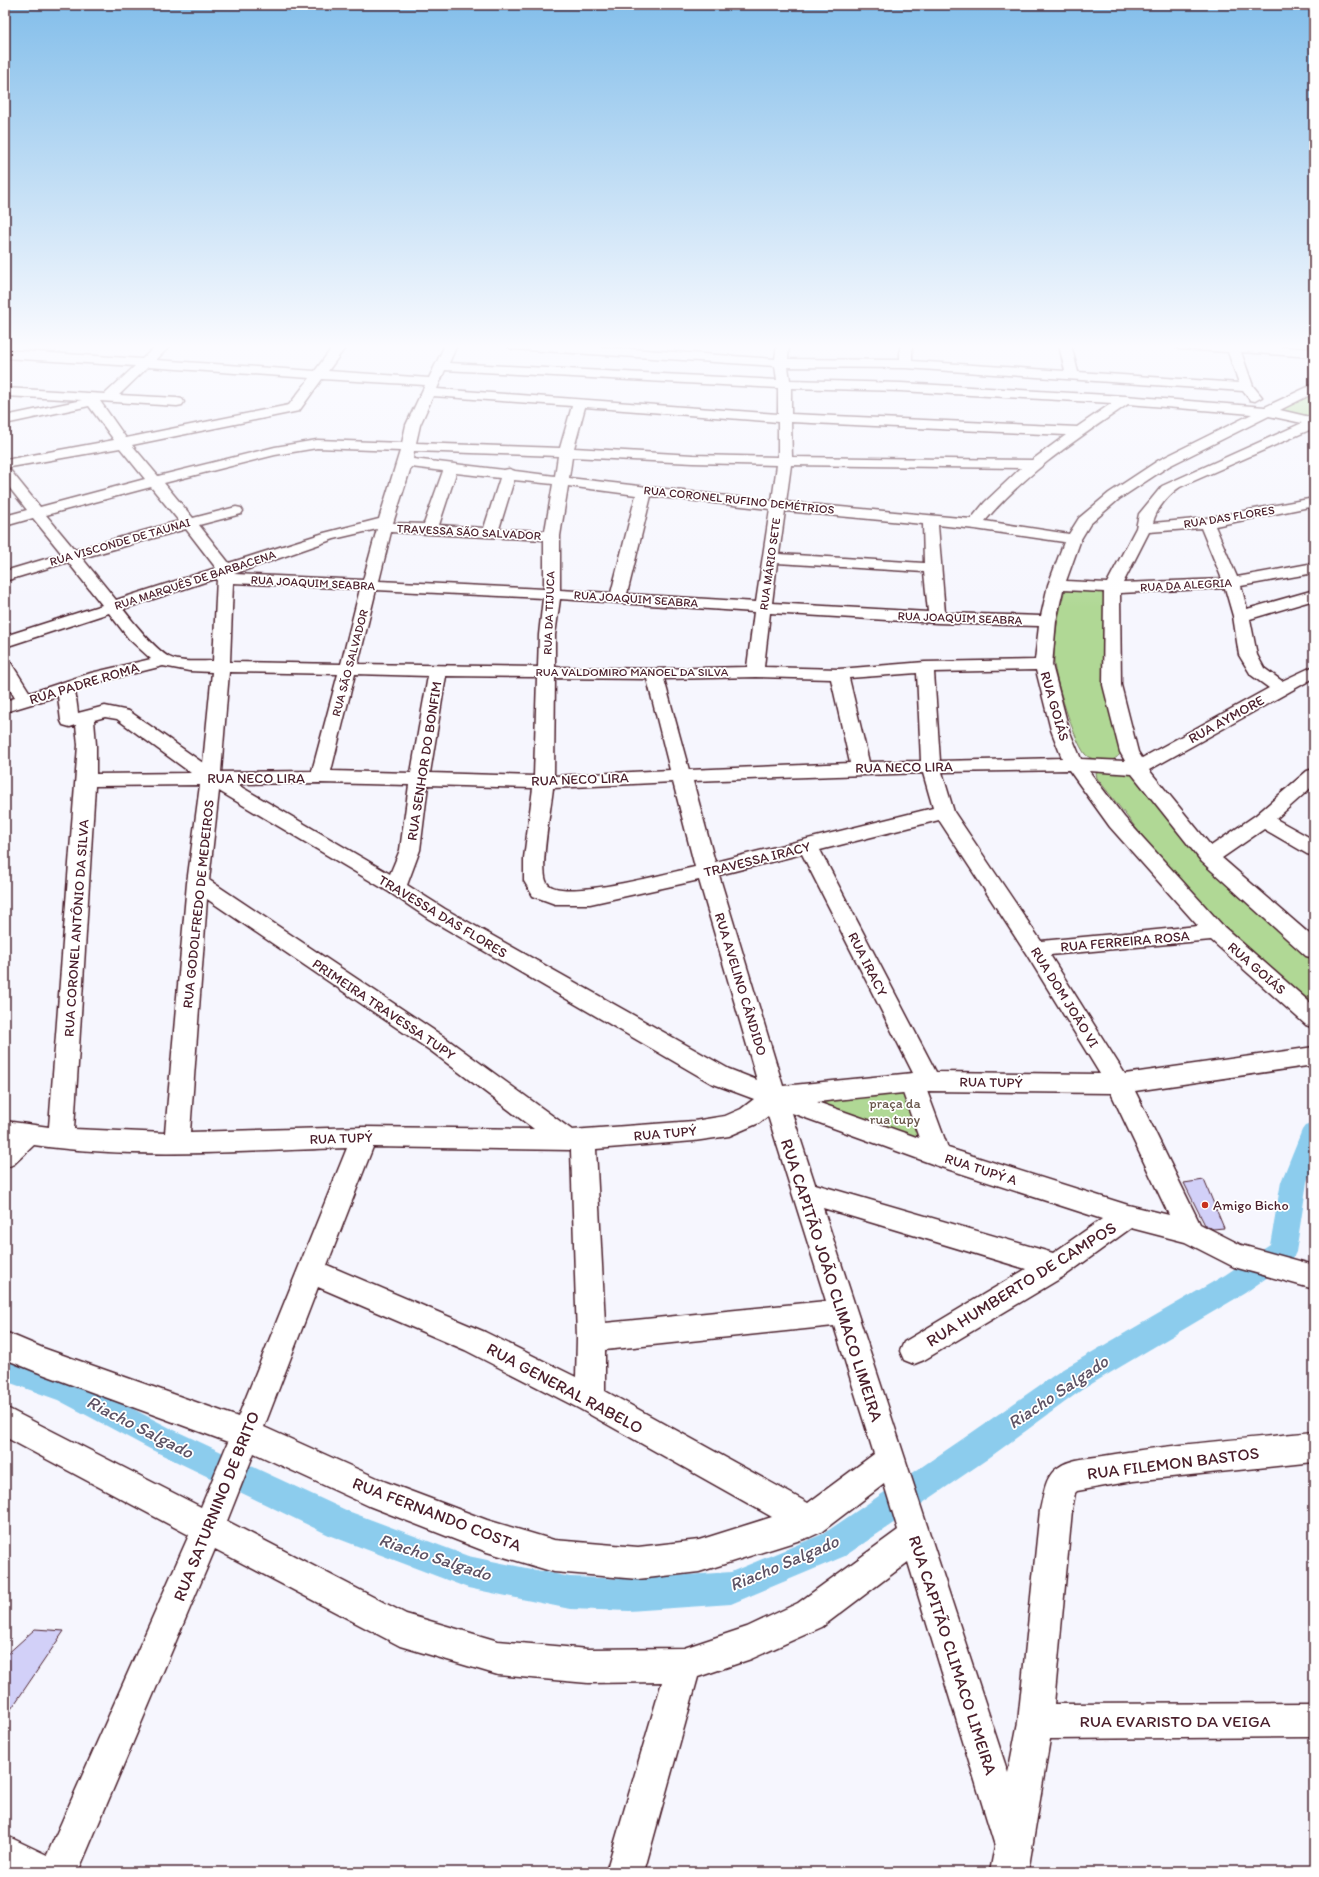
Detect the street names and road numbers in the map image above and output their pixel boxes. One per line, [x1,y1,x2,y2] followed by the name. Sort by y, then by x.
[643,483,835,517] street label: RUA CORONEL RUFINO DEMÉTRIOS
[1182,503,1276,531] street label: RUA DAS FLORES
[48,515,192,569] street label: RUA VISCONDE DE TAUNAI
[757,517,783,611] street label: RUA MÁRIO SETE
[396,521,542,543] street label: TRAVESSA SÃO SALVADOR
[113,547,278,613] street label: RUA MARQUÊS DE BARBACENA
[541,570,557,655] street label: RUA DA TIJUCA
[250,573,376,593] street label: RUA JOAQUIM SEABRA
[1140,576,1233,594] street label: RUA DA ALEGRIA
[573,588,699,610] street label: RUA JOAQUIM SEABRA
[329,608,371,718] street label: RUA SÃO SALVADOR
[898,609,1023,627] street label: RUA JOAQUIM SEABRA
[27,659,141,708] street label: RUA PADRE ROMA
[536,665,729,679] street label: RUA VALDOMIRO MANOEL DA SILVA
[1036,669,1073,743] street label: RUA GOIÁS
[404,680,445,842] street label: RUA SENHOR DO BONFIM
[1185,692,1267,747] street label: RUA AYMORE
[855,758,953,777] street label: RUA NECO LIRA
[531,769,629,790] street label: RUA NECO LIRA
[207,770,305,787] street label: RUA NECO LIRA
[179,799,218,1009] street label: RUA GODOLFREDO DE MEDEIROS
[60,819,93,1037] street label: RUA CORONEL ANTÔNIO DA SILVA
[702,838,812,881] street label: TRAVESSA IRACY
[375,871,510,962] street label: TRAVESSA DAS FLORES
[711,910,770,1058] street label: RUA AVELINO CÂNDIDO
[1060,927,1190,956] street label: RUA FERREIRA ROSA
[844,929,891,999] street label: RUA IRACY
[1224,938,1289,998] street label: RUA GOIÁS
[1027,944,1102,1051] street label: RUA DOM JOÃO VI
[309,955,458,1064] street label: PRIMEIRA TRAVESSA TUPY
[959,1073,1023,1092] street label: RUA TUPÝ
[633,1122,697,1145] street label: RUA TUPÝ
[309,1129,373,1148] street label: RUA TUPÝ
[777,1136,887,1424] street label: RUA CAPITÃO JOÃO CLIMACO LIMEIRA
[942,1150,1019,1189] street label: RUA TUPÝ A
[922,1217,1120,1351] street label: RUA HUMBERTO DE CAMPOS
[483,1338,647,1438] street label: RUA GENERAL RABELO
[169,1408,263,1604] street label: RUA SATURNINO DE BRITO
[1086,1443,1260,1483] street label: RUA FILEMON BASTOS
[350,1473,524,1556] street label: RUA FERNANDO COSTA
[905,1533,1001,1777] street label: RUA CAPITÃO CLIMACO LIMEIRA
[1079,1711,1271,1731] street label: RUA EVARISTO DA VEIGA

